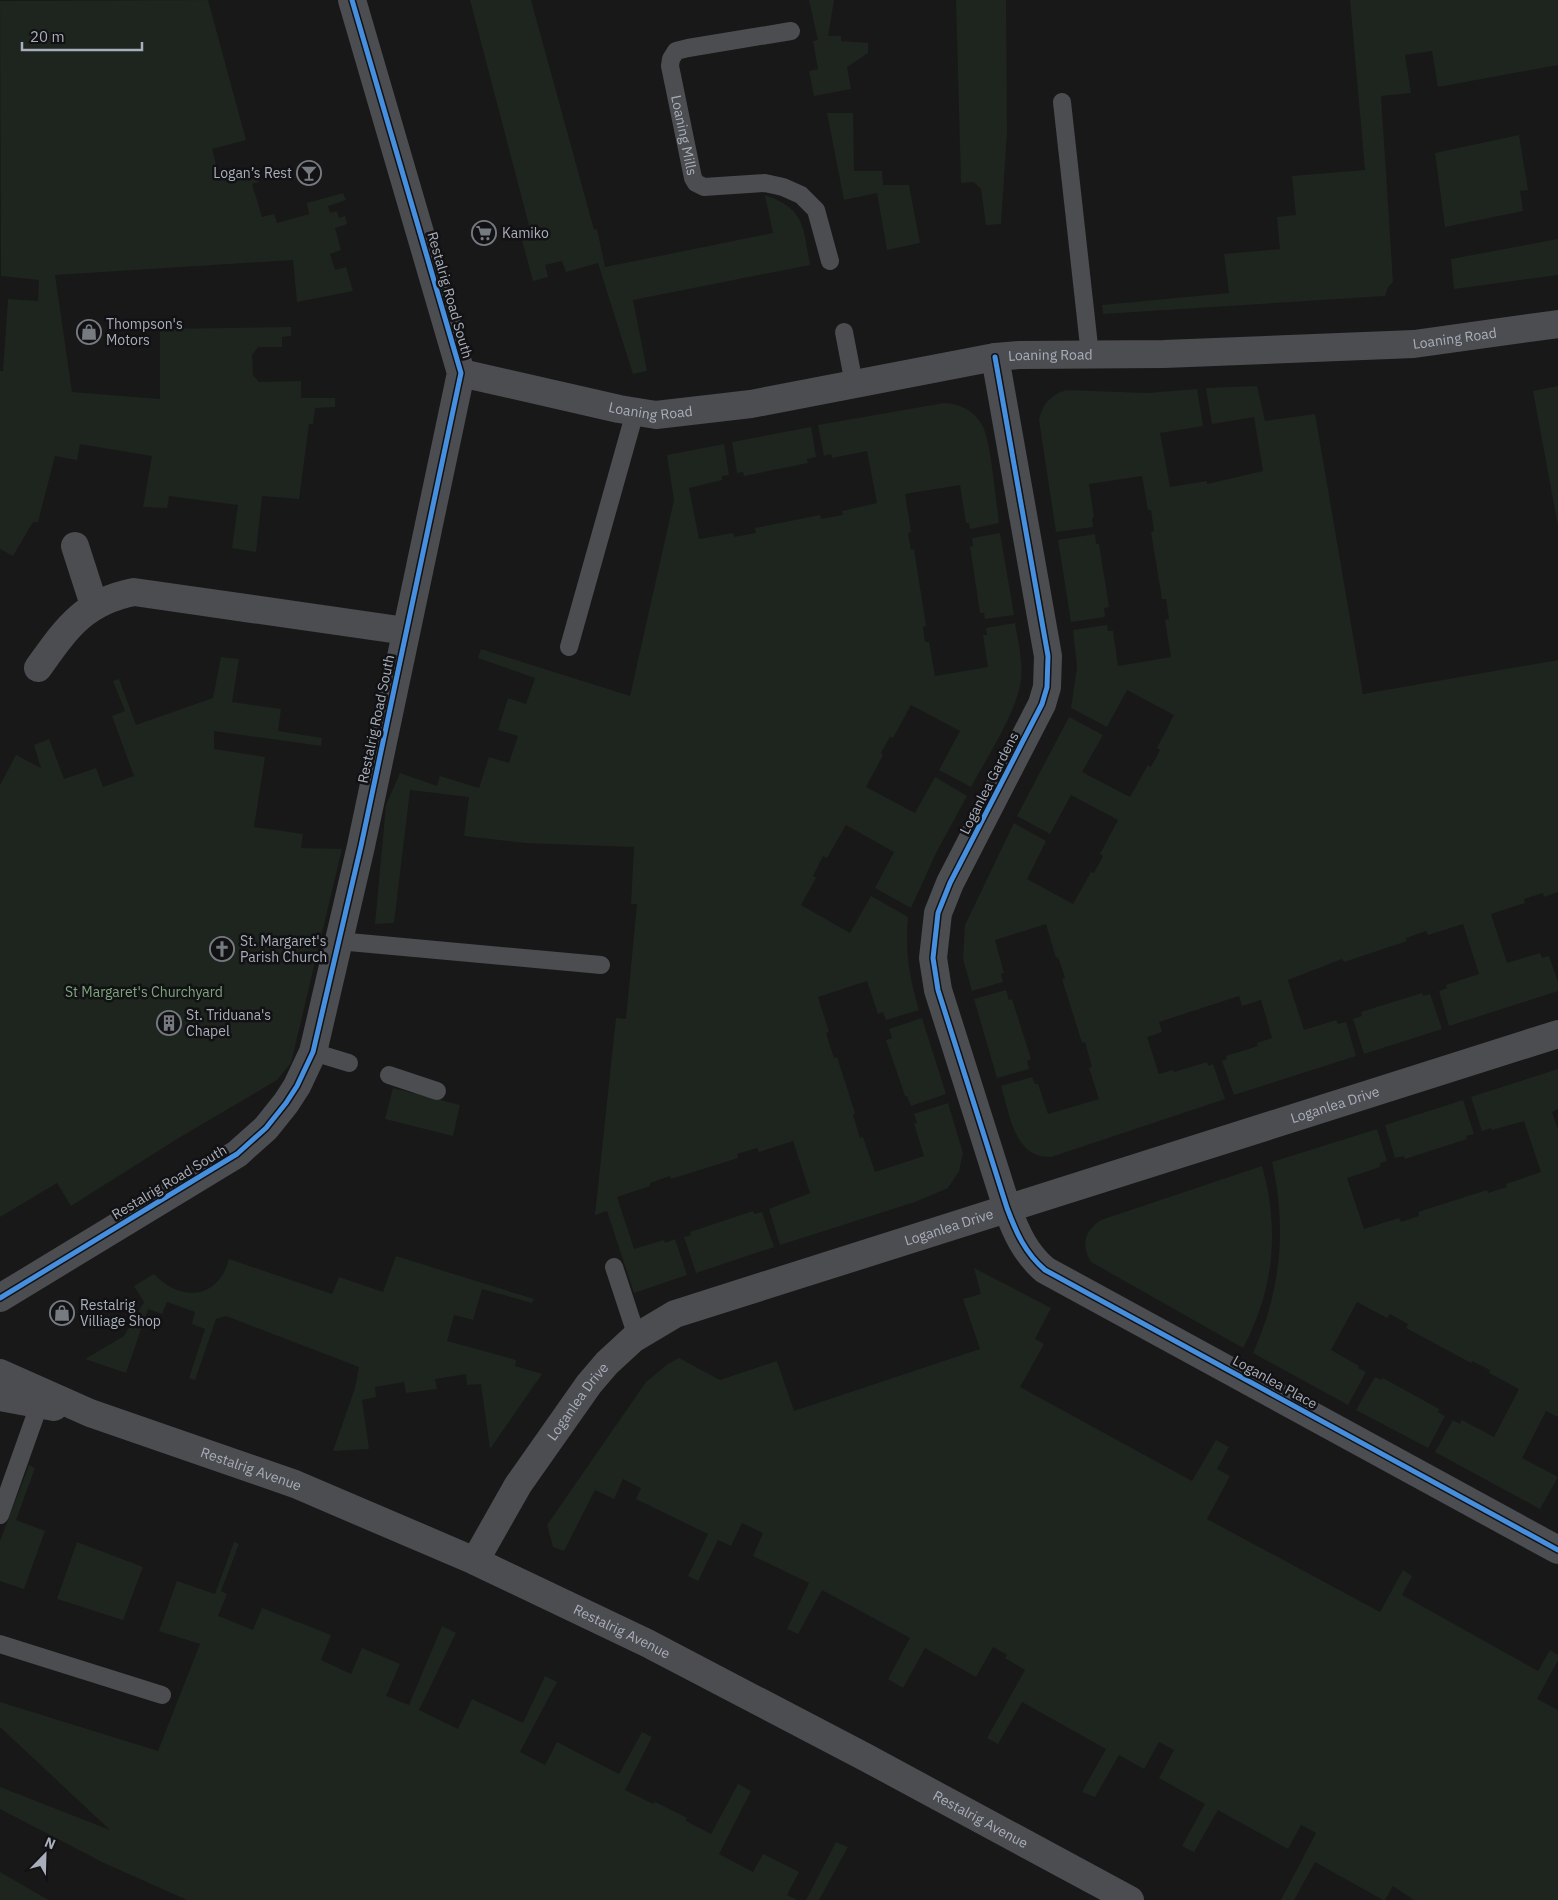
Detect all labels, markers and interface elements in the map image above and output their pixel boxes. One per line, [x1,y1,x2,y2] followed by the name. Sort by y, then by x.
[22,20,142,52] scale bar
[30,27,65,46] text: 20 m
[667,94,701,177] street label: Loaning Mills
[296,160,322,186] bar icon: Logan’s Rest
[213,164,292,182] place label: Logan’s Rest
[471,220,497,246] supermarket icon: Kamiko
[502,224,549,242] place label: Kamiko
[423,230,477,360] street label: Restalrig Road South
[106,315,183,349] place label: Thompson's Motors
[76,319,102,345] shop icon: Thompson's Motors
[1412,324,1498,353] street label: Loaning Road
[1007,345,1093,365] street label: Loaning Road
[607,398,694,424] street label: Loaning Road
[354,653,398,785] street label: Restalrig Road South
[955,729,1023,837] street label: Loganlea Gardens
[240,932,327,966] place label: St. Margaret's Parish Church
[209,936,235,962] church icon: St. Margaret's Parish Church
[65,983,223,1001] park label: St Margaret's Churchyard
[186,1006,271,1040] place label: St. Triduana's Chapel
[156,1010,182,1036] building icon: St. Triduana's Chapel
[1288,1082,1382,1127] street label: Loganlea Drive
[108,1141,230,1223] street label: Restalrig Road South
[902,1205,996,1250] street label: Loganlea Drive
[80,1296,161,1330] place label: Restalrig Villiage Shop
[49,1300,75,1326] shop icon: Restalrig Villiage Shop
[1229,1351,1321,1413] street label: Loganlea Place
[543,1359,613,1444] street label: Loganlea Drive
[198,1443,305,1495] street label: Restalrig Avenue
[570,1600,674,1663] street label: Restalrig Avenue
[930,1786,1031,1852] street label: Restalrig Avenue
[20,1830,70,1880] north arrow
[42,1833,58,1853] text: N

